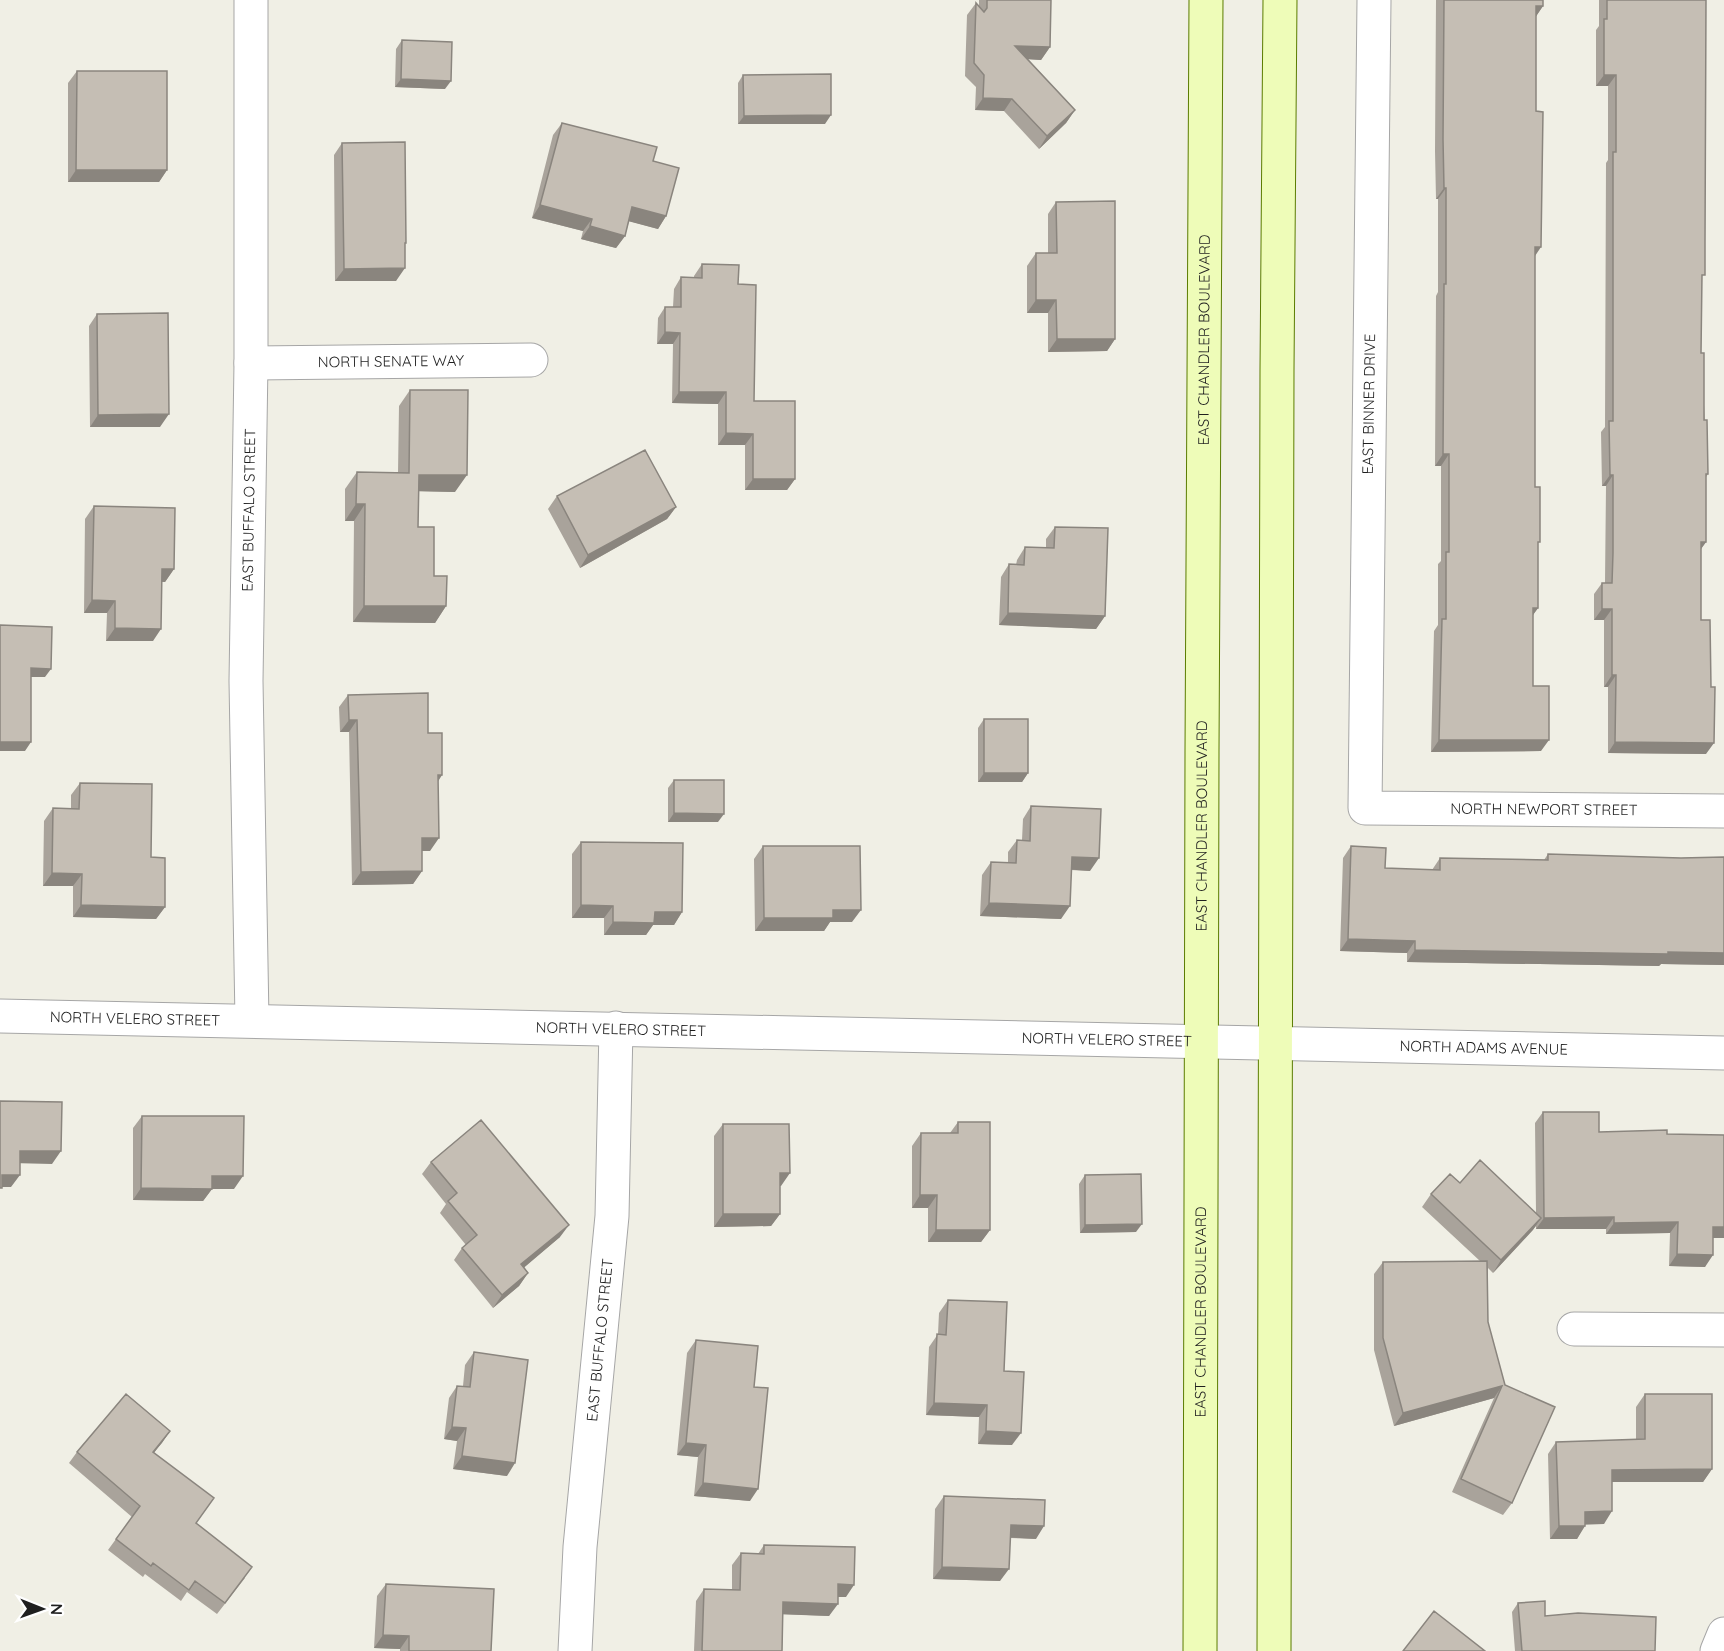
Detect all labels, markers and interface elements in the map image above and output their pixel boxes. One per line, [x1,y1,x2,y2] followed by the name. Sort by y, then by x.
[1194,234,1214,446] street label: EAST CHANDLER BOULEVARD
[1358,333,1379,475] street label: EAST BINNER DRIVE
[318,351,465,371] street label: NORTH SENATE WAY
[238,428,259,592] street label: EAST BUFFALO STREET
[1192,720,1211,932] street label: EAST CHANDLER BOULEVARD
[1450,799,1638,819] street label: NORTH NEWPORT STREET
[50,1007,220,1030] street label: NORTH VELERO STREET
[535,1017,706,1040] street label: NORTH VELERO STREET
[1021,1028,1192,1051] street label: NORTH VELERO STREET
[1399,1036,1568,1059] street label: NORTH ADAMS AVENUE
[1191,1206,1210,1418] street label: EAST CHANDLER BOULEVARD
[582,1258,617,1422] street label: EAST BUFFALO STREET
[12,1579,72,1639] north arrow
[47,1603,67,1615] text: N

